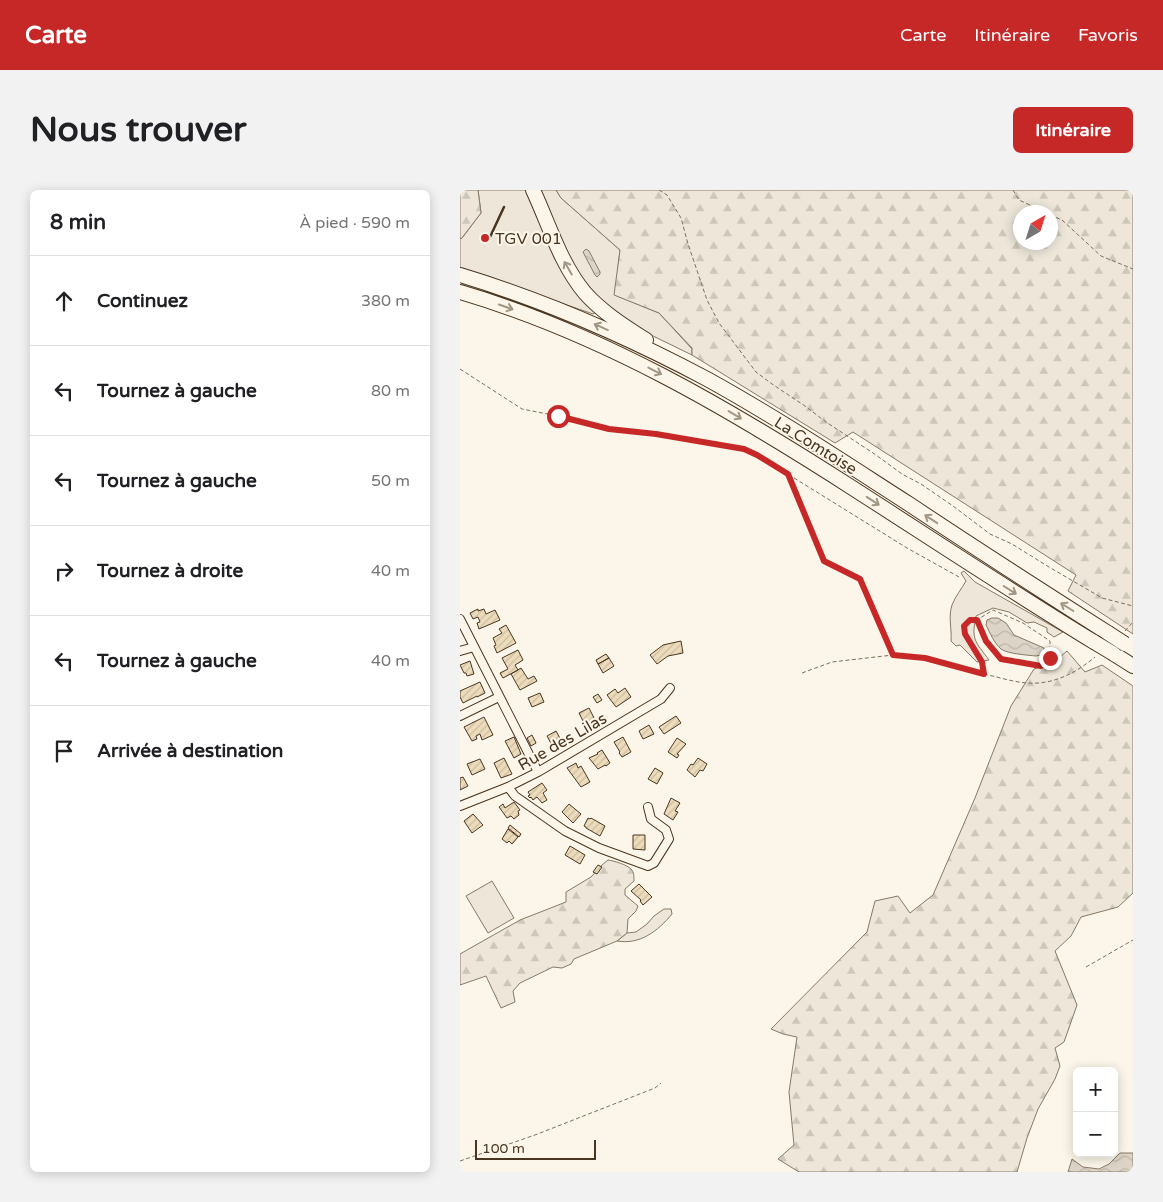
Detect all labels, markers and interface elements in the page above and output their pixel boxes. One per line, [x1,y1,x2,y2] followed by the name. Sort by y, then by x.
[25,21,87,50] text: Carte
[900,24,946,46] text: Carte
[974,24,1050,46] text: Itinéraire
[1078,24,1138,46] text: Favoris
[1013,107,1133,153] button: Itinéraire
[30,109,246,151] text: Nous trouver
[1013,205,1058,250] north arrow
[50,210,106,235] text: 8 min
[299,213,410,233] text: À pied · 590 m
[495,229,562,249] place label: TGV 001
[479,232,491,244] marker: TGV 001
[563,262,573,276] one-way arrow
[50,287,78,315] icon: ahead
[97,290,188,312] text: Continuez
[361,291,410,311] text: 380 m
[498,303,514,312] one-way arrow
[594,322,609,332] one-way arrow
[648,366,663,376] one-way arrow
[50,377,78,405] icon: left
[97,380,257,402] text: Tournez à gauche
[371,381,410,401] text: 80 m
[547,405,570,428] route start
[728,411,742,421] one-way arrow
[770,412,861,479] street label: La Comtoise
[50,467,78,495] icon: left
[97,470,257,492] text: Tournez à gauche
[371,471,410,491] text: 50 m
[866,497,880,507] one-way arrow
[924,514,938,524] one-way arrow
[50,557,78,585] icon: right
[97,560,243,582] text: Tournez à droite
[371,561,410,581] text: 40 m
[1002,585,1016,595] one-way arrow
[1061,602,1075,612] one-way arrow
[50,647,78,675] icon: left
[1039,647,1062,670] route end
[97,650,257,672] text: Tournez à gauche
[371,651,410,671] text: 40 m
[515,708,610,775] street label: Rue des Lilas
[50,737,78,765] icon: arrive
[97,740,283,762] text: Arrivée à destination
[1073,1067,1118,1157] map controls
[1073,1067,1118,1112] button: +
[1073,1112,1118,1157] button: −
[475,1137,596,1160] scale bar
[482,1140,525,1157] text: 100 m

